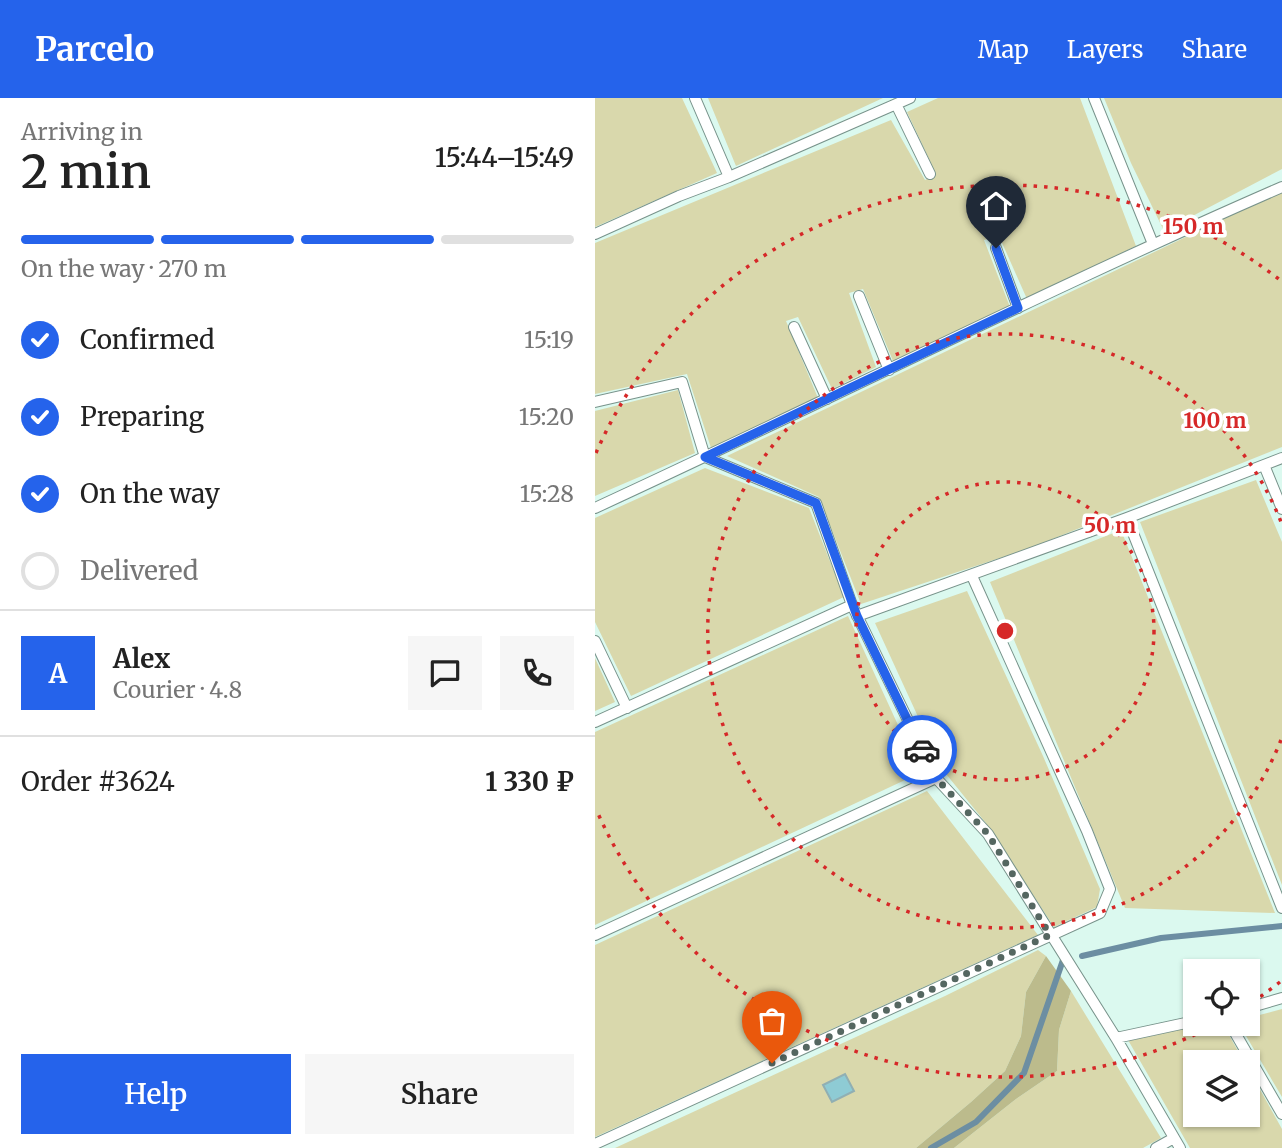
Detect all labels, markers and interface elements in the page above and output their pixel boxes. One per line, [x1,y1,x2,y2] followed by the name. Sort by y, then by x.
[35,29,154,70] text: Parcelo
[978,34,1029,65] text: Map
[1067,34,1143,65] text: Layers
[1181,34,1247,65] text: Share
[21,117,143,146] text: Arriving in
[435,141,574,174] text: 15:44–15:49
[21,143,151,201] text: 2 min
[966,176,1026,248] pin
[977,187,1015,225] icon: home
[1162,213,1224,240] text: 150 m
[21,254,227,283] text: On the way · 270 m
[21,321,59,359] icon: check
[80,323,215,356] text: Confirmed
[524,325,574,354] text: 15:19
[21,398,59,436] icon: check
[80,400,204,433] text: Preparing
[519,402,574,431] text: 15:20
[1184,407,1246,434] text: 100 m
[21,475,59,513] icon: check
[80,477,220,510] text: On the way
[520,479,574,508] text: 15:28
[1084,512,1136,539] text: 50 m
[80,554,199,587] text: Delivered
[993,619,1017,643] centre of rings
[408,636,482,710] button: chat
[500,636,574,710] button: phone
[113,642,170,675] text: Alex
[49,657,67,690] text: A
[113,675,242,704] text: Courier · 4.8
[887,715,957,785] courier
[903,731,941,769] icon: car
[21,765,175,798] text: Order #3624
[485,765,574,798] text: 1 330 ₽
[1183,959,1260,1127] map controls
[1183,959,1260,1036] button: locate
[742,991,802,1063] pin
[753,1002,791,1040] icon: bag
[1183,1050,1260,1127] button: layers
[21,1054,291,1134] button: Help
[305,1054,574,1134] button: Share

